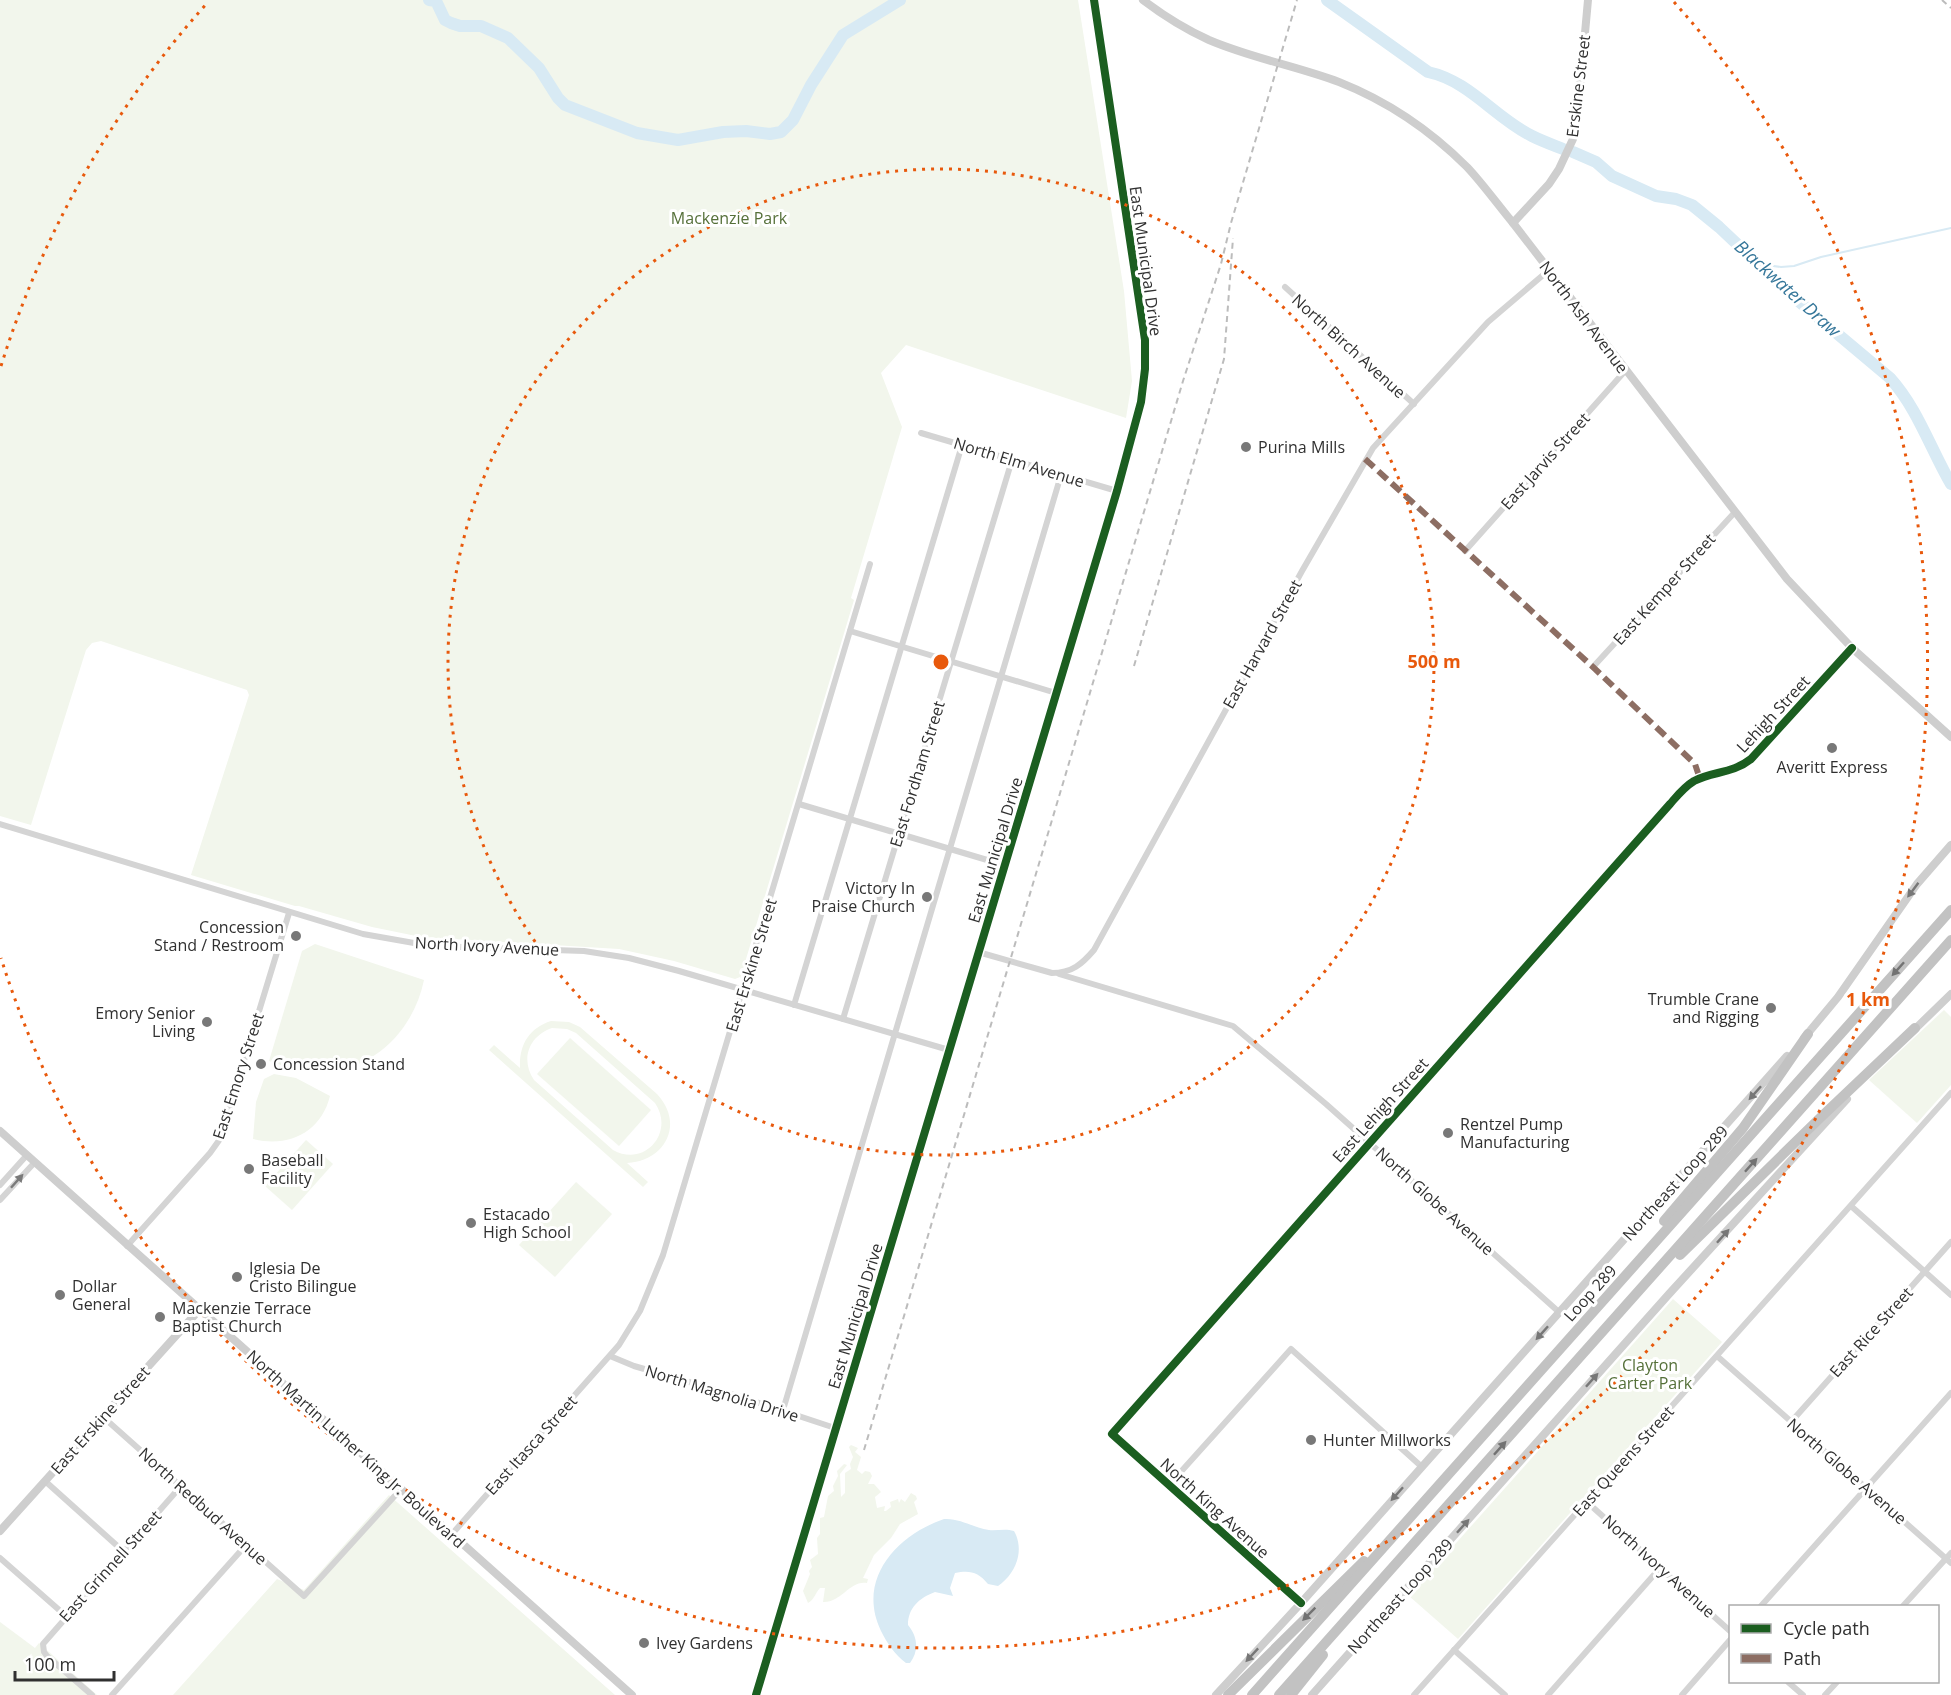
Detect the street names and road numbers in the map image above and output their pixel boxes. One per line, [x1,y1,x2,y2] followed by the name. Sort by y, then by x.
[1561,33,1595,139] street label: Erskine Street
[1125,185,1167,337] street label: East Municipal Drive
[1535,256,1634,378] street label: North Ash Avenue
[1287,289,1411,403] street label: North Birch Avenue
[1496,408,1595,514] street label: East Jarvis Street
[951,432,1087,492] street label: North Elm Avenue
[1608,528,1720,650] street label: East Kemper Street
[1217,575,1307,713] street label: East Harvard Street
[1731,670,1815,758] street label: Lehigh Street
[884,698,950,850] street label: East Fordham Street
[962,775,1028,925] street label: East Municipal Drive
[720,895,782,1034] street label: East Erskine Street
[414,931,560,961] street label: North Ivory Avenue
[207,1010,269,1142] street label: East Emory Street
[1327,1053,1433,1167] street label: East Lehigh Street
[1617,1121,1733,1245] street label: Northeast Loop 289
[1371,1142,1499,1260] street label: North Globe Avenue
[822,1241,888,1391] street label: East Municipal Drive
[1559,1260,1621,1326] street label: Loop 289
[1824,1282,1918,1382] street label: East Rice Street
[242,1345,470,1553] street label: North Martin Luther King Jr. Boulevard
[642,1359,802,1427] street label: North Magnolia Drive
[46,1361,155,1479] street label: East Erskine Street
[480,1390,582,1500] street label: East Itasca Street
[1567,1401,1679,1521] street label: East Queens Street
[1782,1413,1912,1529] street label: North Globe Avenue
[134,1442,272,1570] street label: North Redbud Avenue
[1156,1453,1274,1563] street label: North King Avenue
[54,1505,166,1627] street label: East Grinnell Street
[1598,1510,1720,1622] street label: North Ivory Avenue
[1342,1534,1458,1658] street label: Northeast Loop 289

